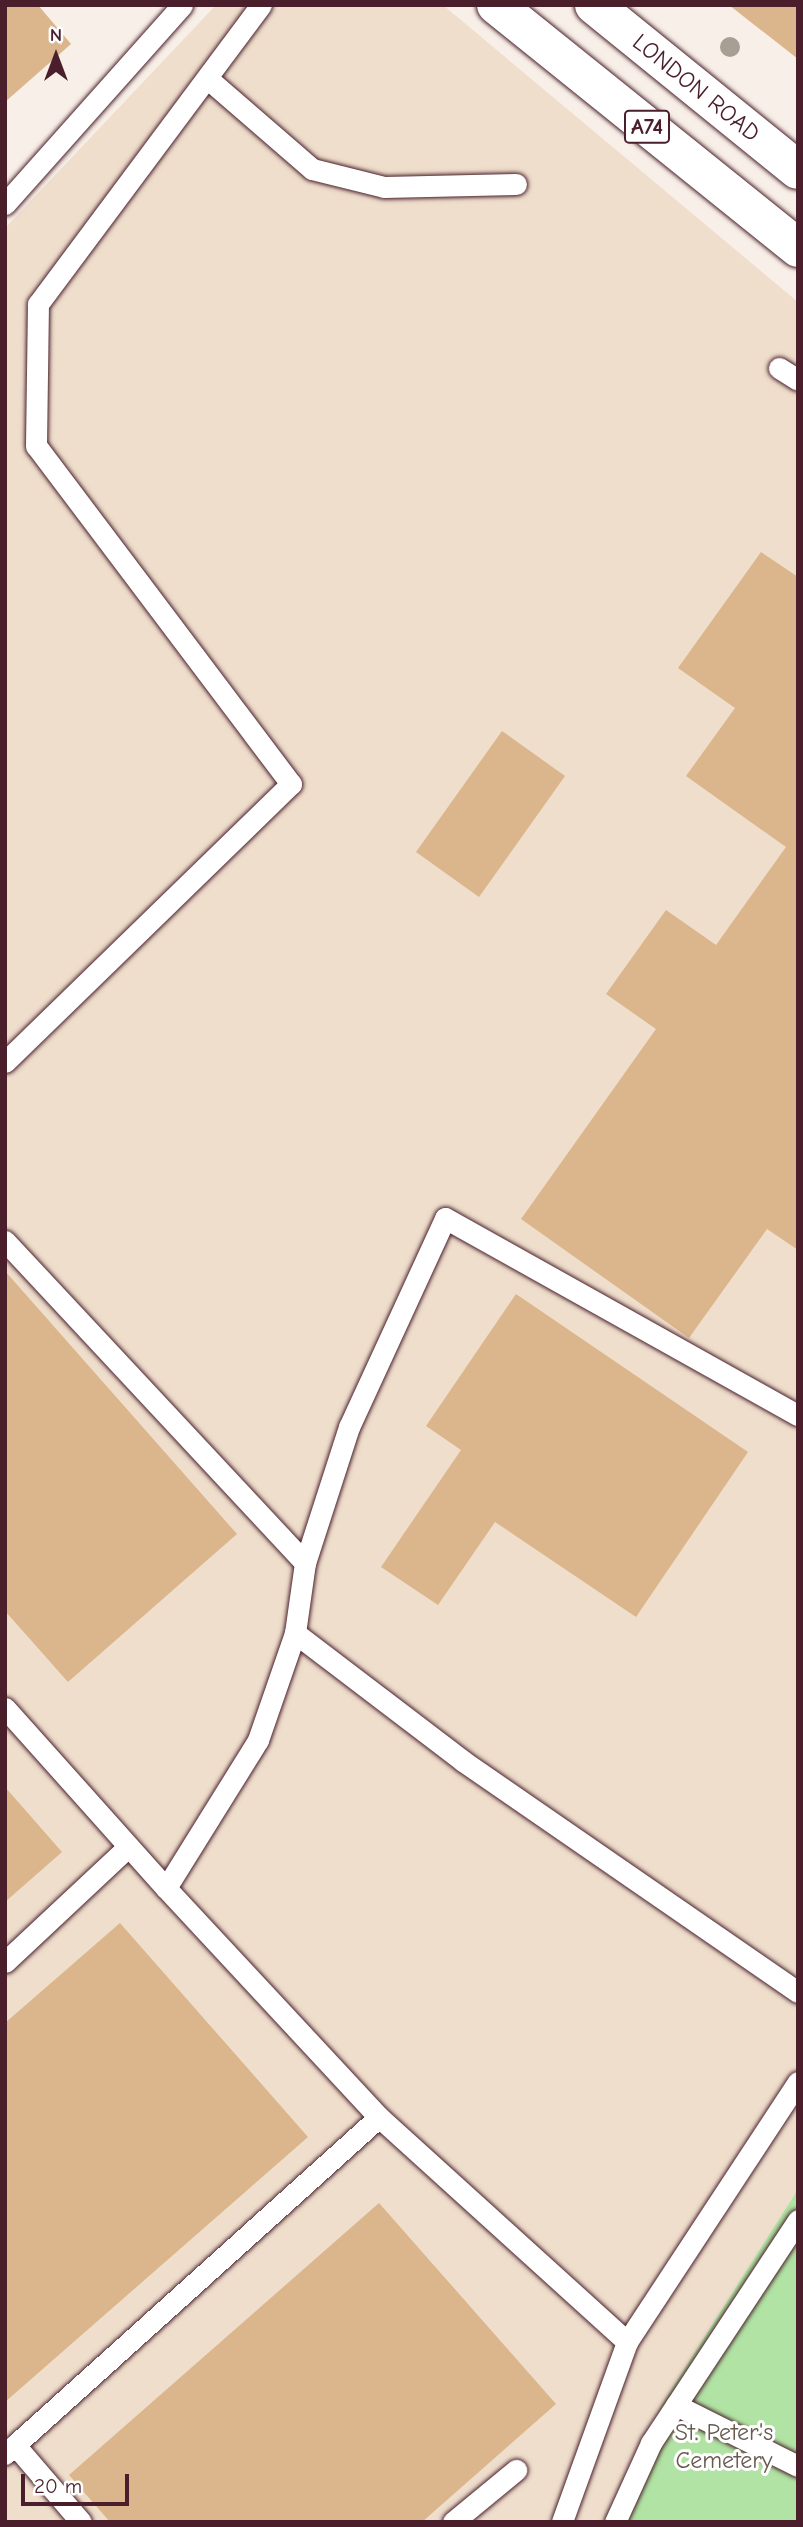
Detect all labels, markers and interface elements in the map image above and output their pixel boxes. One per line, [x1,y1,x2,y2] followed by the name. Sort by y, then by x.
[21,21,91,91] north arrow
[50,24,62,46] text: N
[626,28,766,148] street label: LONDON ROAD
[622,108,672,146] road number: A74
[675,2419,773,2475] park label: St. Peter's Cemetery
[24,2460,133,2504] scale bar
[34,2474,82,2498] text: 20 m

